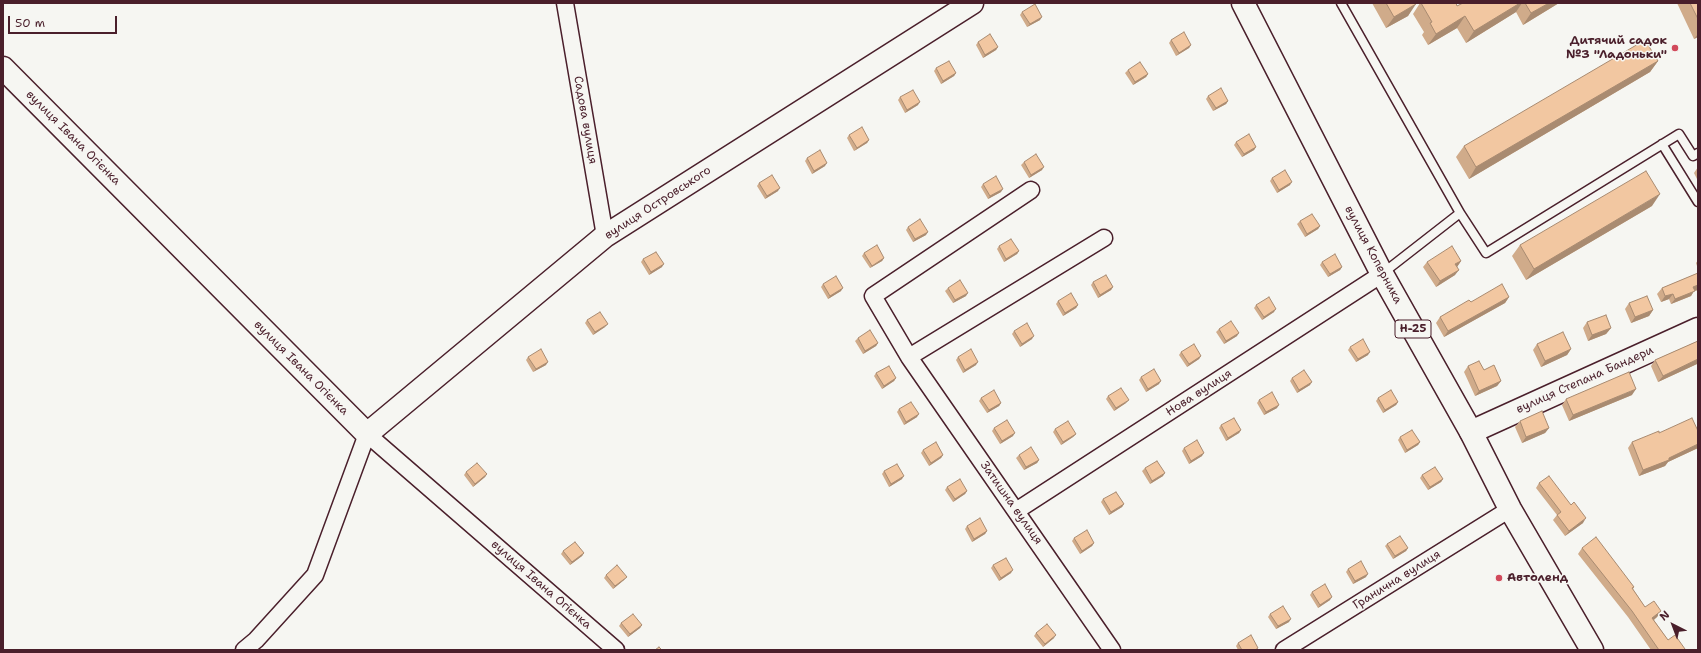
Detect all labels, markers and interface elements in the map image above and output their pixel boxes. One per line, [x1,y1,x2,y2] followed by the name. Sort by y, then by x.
[10,8,119,34] scale bar
[15,15,45,31] text: 50 m
[1566,34,1667,62] place label: Дитячий садок №3 "Ладоньки"
[1670,43,1680,53] marker: Дитячий садок №3 "Ладоньки"
[570,75,600,165] street label: Садова вулиця
[23,88,123,188] street label: вулиця Івана Огієнка
[602,163,714,243] street label: вулиця Островського
[1341,203,1405,307] street label: вулиця Коперника
[251,318,351,418] street label: вулиця Івана Огієнка
[1395,320,1431,338] road number: Н-25
[1514,343,1656,417] street label: вулиця Степана Бандери
[1163,366,1235,420] street label: Нова вулиця
[977,458,1045,548] street label: Затишна вулиця
[488,538,594,632] street label: вулиця Івана Огієнка
[1351,547,1443,613] street label: Гранична вулиця
[1507,571,1568,585] place label: Автоленд
[1494,573,1504,583] marker: Автоленд
[1653,605,1693,645] north arrow
[1656,607,1673,624] text: N

